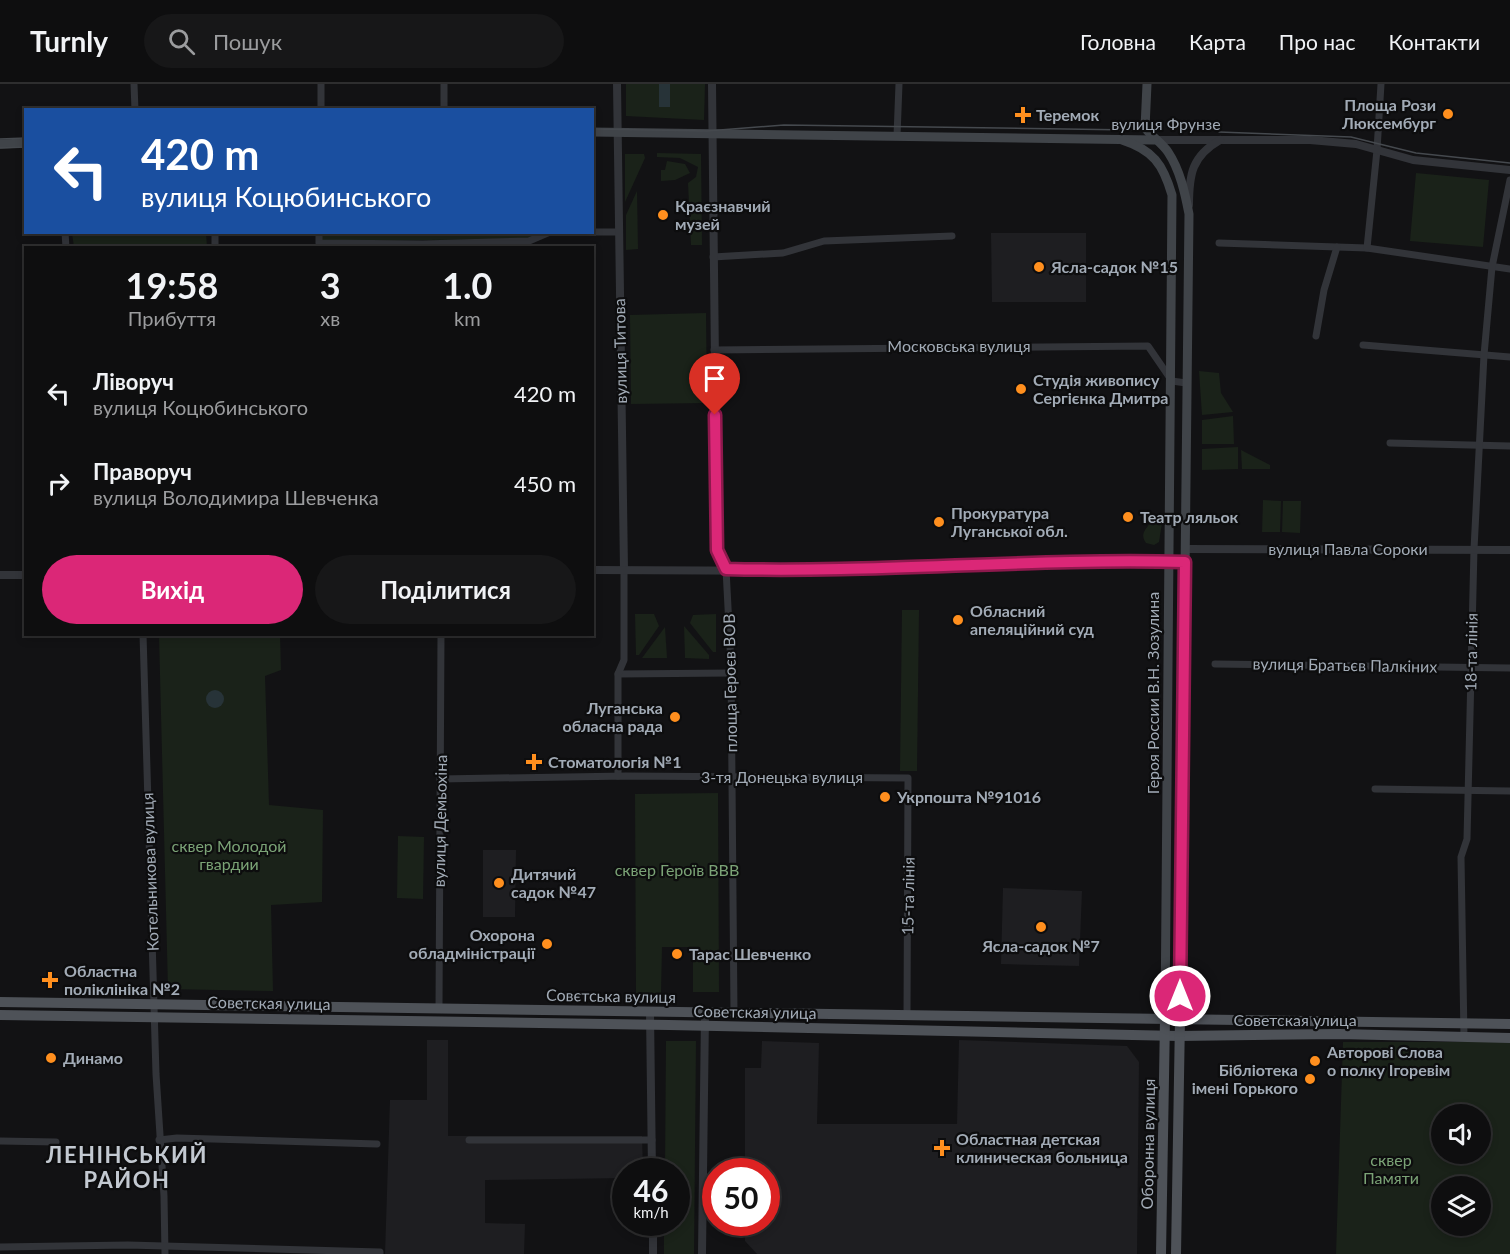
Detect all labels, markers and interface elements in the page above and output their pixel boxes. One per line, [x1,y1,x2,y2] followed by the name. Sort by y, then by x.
[144,14,564,68] search box
[30,24,108,58] text: Turnly
[165,25,198,58] icon: search
[213,28,282,55] text: Пошук
[1080,29,1156,54] text: Головна
[1189,29,1246,54] text: Карта
[1279,29,1355,54] text: Про нас
[1388,29,1480,54] text: Контакти
[1341,95,1436,132] place label: Площа Рози Люксембург
[1036,105,1099,124] place label: Теремок
[1014,106,1032,124] marker: Теремок
[1441,107,1455,121] marker: Площа Рози Люксембург
[1111,114,1221,133] street label: вулиця Фрунзе
[141,129,259,179] text: 420 m
[42,132,120,210] icon: left
[141,180,431,213] text: вулиця Коцюбинського
[675,196,771,233] place label: Краєзнавчий музей
[656,208,670,222] marker: Краєзнавчий музей
[1050,257,1178,276] place label: Ясла-садок №15
[1032,260,1046,274] marker: Ясла-садок №15
[126,263,218,307] text: 19:58
[320,263,341,307] text: 3
[442,263,493,307] text: 1.0
[609,298,630,404] street label: вулиця Титова
[128,306,216,330] text: Прибуття
[320,306,340,330] text: хв
[454,306,481,330] text: km
[887,336,1031,355] street label: Московська вулиця
[689,353,740,415] pin
[698,362,731,395] icon: arrive
[93,368,174,395] text: Ліворуч
[1033,370,1168,407] place label: Студія живопису Сергієнка Дмитра
[42,377,75,410] icon: left
[514,380,576,407] text: 420 m
[1014,382,1028,396] marker: Студія живопису Сергієнка Дмитра
[93,395,308,419] text: вулиця Коцюбинського
[93,458,192,485] text: Праворуч
[42,467,75,500] icon: right
[514,470,576,497] text: 450 m
[93,485,379,509] text: вулиця Володимира Шевченка
[950,503,1068,540] place label: Прокуратура Луганської обл.
[1140,507,1239,526] place label: Театр ляльок
[1121,510,1135,524] marker: Театр ляльок
[932,515,946,529] marker: Прокуратура Луганської обл.
[1268,539,1428,558] street label: вулиця Павла Сороки
[42,555,303,624] button: Вихід
[315,555,576,624] button: Поділитися
[1143,592,1162,794] street label: Героя России В.Н. Зозулина
[970,601,1094,638] place label: Обласний апеляційний суд
[719,613,740,753] street label: площа Героєв ВОВ
[951,613,965,627] marker: Обласний апеляційний суд
[1460,613,1481,691] street label: 18-та лінія
[1253,653,1437,676] street label: вулиця Братьєв Палкіних
[563,698,663,735] place label: Луганська обласна рада
[668,710,682,724] marker: Луганська обласна рада
[548,752,681,771] place label: Стоматологія №1
[525,753,543,771] marker: Стоматологія №1
[429,755,450,887] street label: вулиця Демьохіна
[701,767,863,786] street label: 3-тя Донецька вулиця
[896,787,1041,806] place label: Укрпошта №91016
[878,790,892,804] marker: Укрпошта №91016
[137,792,162,952] street label: Котельникова вулиця
[172,836,286,873] park label: сквер Молодой гвардии
[897,857,918,935] street label: 15-та лінія
[615,860,739,879] park label: сквер Героїв ВВВ
[511,864,596,901] place label: Дитячий садок №47
[492,876,506,890] marker: Дитячий садок №47
[1034,920,1048,934] marker: Ясла-садок №7
[409,925,536,962] place label: Охорона обладміністрації
[981,936,1100,955] place label: Ясла-садок №7
[540,937,554,951] marker: Охорона обладміністрації
[689,944,811,963] place label: Тарас Шевченко
[670,947,684,961] marker: Тарас Шевченко
[64,961,180,998] place label: Областна поліклініка №2
[1148,964,1212,1028] position arrow
[41,971,59,989] marker: Областна поліклініка №2
[546,985,676,1006] street label: Совєтська вулиця
[207,992,331,1013] street label: Советская улица
[693,1001,817,1022] street label: Советская улица
[1233,1010,1357,1029] street label: Советская улица
[1326,1042,1450,1079] place label: Авторові Слова о полку Ігоревім
[63,1048,123,1067] place label: Динамо
[44,1051,58,1065] marker: Динамо
[1308,1054,1322,1068] marker: Авторові Слова о полку Ігоревім
[1192,1060,1298,1097] place label: Бібліотека імені Горького
[1303,1072,1317,1086] marker: Бібліотека імені Горького
[1137,1079,1158,1209] street label: Оборонна вулиця
[1431,1104,1491,1236] map controls
[1431,1104,1491,1164] button: sound
[956,1129,1128,1166] place label: Областная детская клиническая больница
[933,1139,951,1157] marker: Областная детская клиническая больница
[45,1141,208,1193] district label: ЛЕНІНСЬКИЙ РАЙОН
[1363,1150,1419,1187] park label: сквер Памяти
[702,1158,780,1236] speed limit sign: 50
[634,1172,668,1208] text: 46
[1431,1176,1491,1236] button: layers
[633,1203,669,1221] text: km/h

